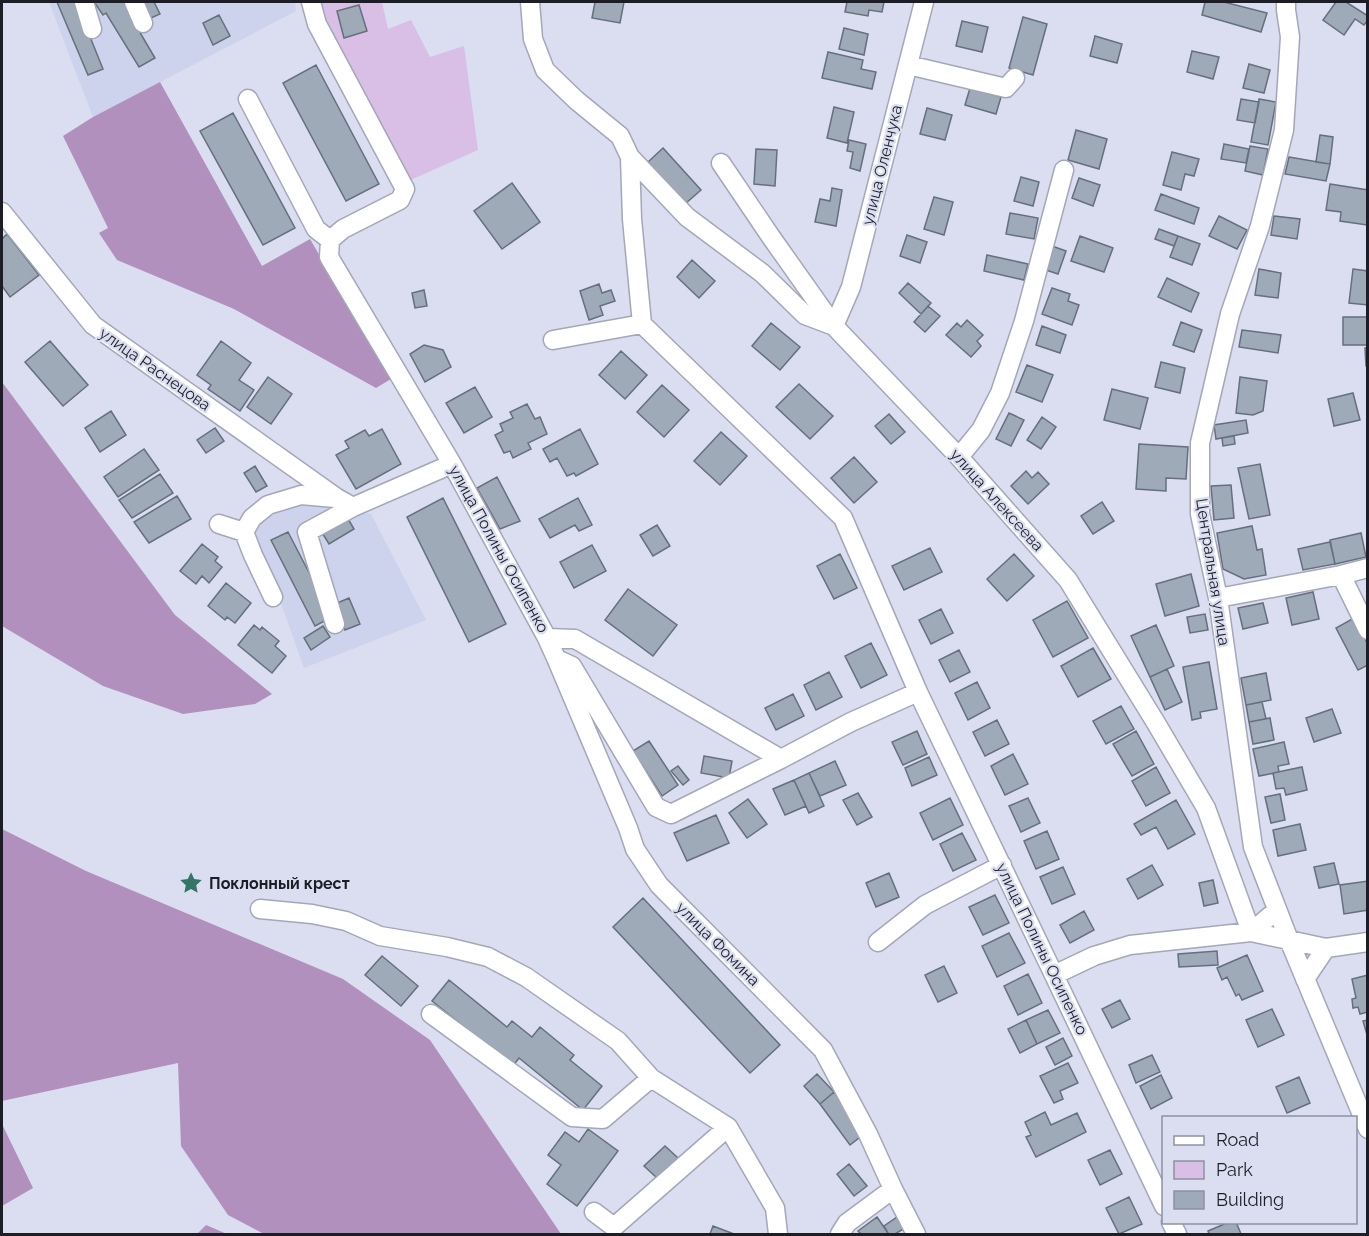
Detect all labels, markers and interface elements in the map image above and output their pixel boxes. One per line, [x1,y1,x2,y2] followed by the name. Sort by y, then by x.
[858,103,906,227] street label: улица Оленчука
[96,324,214,414] street label: улица Раснецова
[946,445,1048,555] street label: улица Алексеева
[445,462,553,636] street label: улица Полины Осипенко
[1192,497,1234,647] street label: Центральная улица
[992,860,1092,1038] street label: улица Полины Осипенко
[178,870,204,896] place icon: Поклонный крест
[209,874,350,893] place label: Поклонный крест
[672,898,764,990] street label: улица Фомина
[1162,1116,1357,1224] legend
[1216,1129,1259,1150] text: Road
[1216,1159,1253,1180] text: Park
[1216,1189,1284,1210] text: Building

